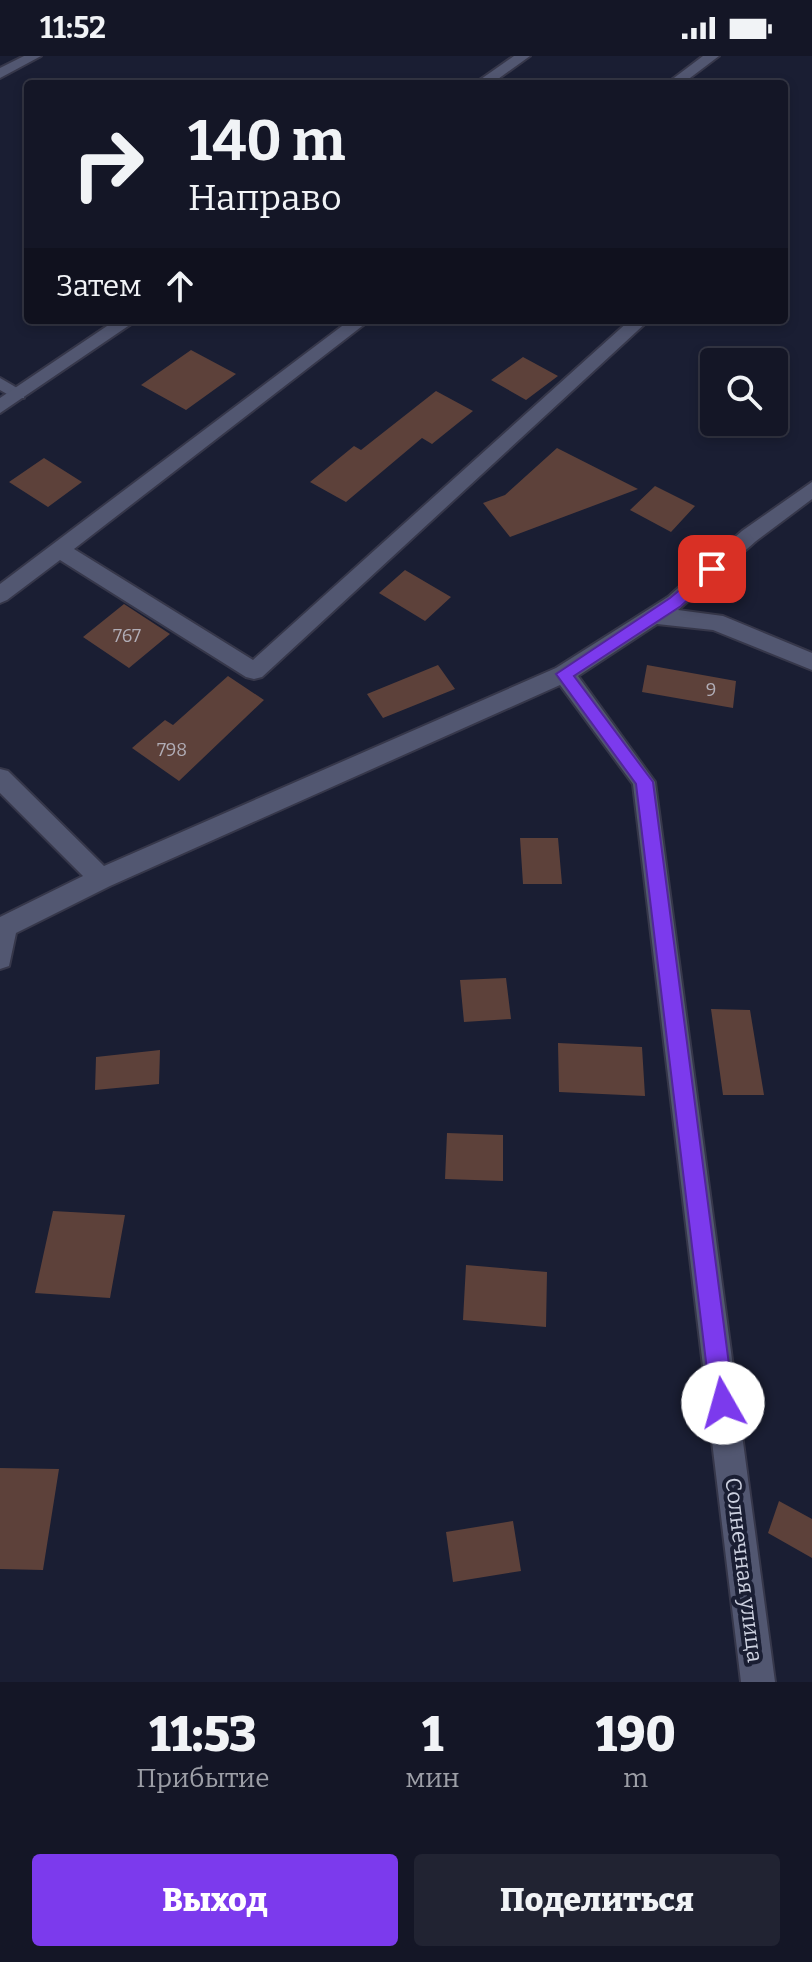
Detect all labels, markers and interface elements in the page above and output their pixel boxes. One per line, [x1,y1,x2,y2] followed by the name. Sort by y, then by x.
[40,10,106,46] text: 11:52
[188,108,345,175] text: 140 m
[56,112,160,216] icon: right
[188,176,342,220] text: Направо
[158,264,202,308] icon: ahead
[56,268,142,304] text: Затем
[700,348,788,436] map controls
[700,348,788,436] button: search
[678,535,746,603] pin
[690,547,734,591] icon: arrive
[113,625,141,647] house number: 767
[706,679,716,701] house number: 9
[157,739,187,761] house number: 798
[681,1361,765,1445] position arrow
[719,1476,769,1664] street label: Солнечная улица
[149,1706,256,1764] text: 11:53
[422,1706,443,1764] text: 1
[596,1706,676,1764] text: 190
[136,1763,269,1794] text: Прибытие
[406,1763,460,1794] text: мин
[623,1763,648,1794] text: m
[32,1854,398,1946] button: Выход
[414,1854,780,1946] button: Поделиться

